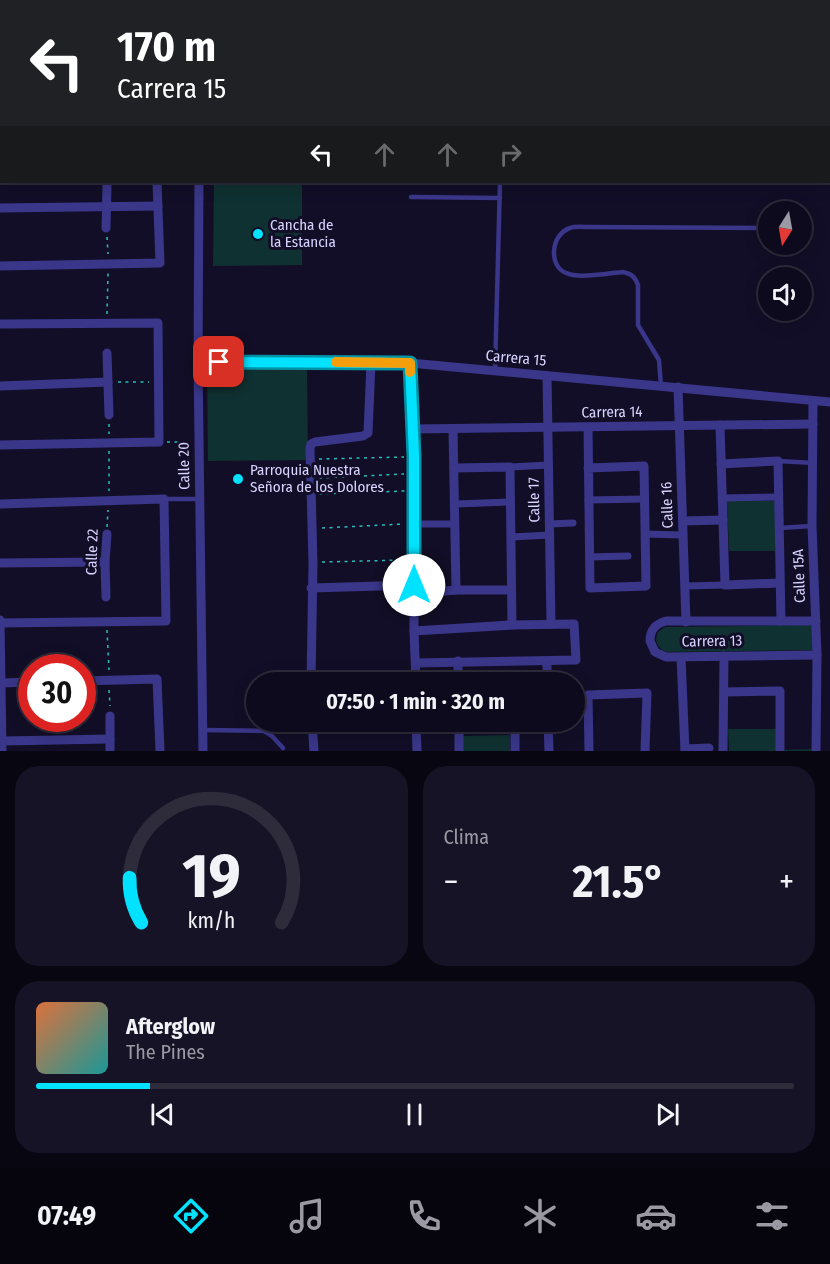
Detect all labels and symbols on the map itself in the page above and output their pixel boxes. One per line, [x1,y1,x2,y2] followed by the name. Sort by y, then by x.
[758,201,812,255] north arrow
[270,216,336,251] place label: Cancha de la Estancia
[251,227,265,241] marker: Cancha de la Estancia
[193,336,244,387] pin
[485,346,547,370] street label: Carrera 15
[581,402,643,422] street label: Carrera 14
[175,442,193,490] street label: Calle 20
[250,461,384,496] place label: Parroquia Nuestra Señora de los Dolores
[231,472,245,486] marker: Parroquia Nuestra Señora de los Dolores
[525,477,543,523] street label: Calle 17
[657,481,677,529] street label: Calle 16
[82,528,102,576] street label: Calle 22
[789,549,809,603] street label: Calle 15A
[382,553,446,617] position arrow
[682,631,743,651] street label: Carrera 13
[18,654,96,732] speed limit sign: 30

